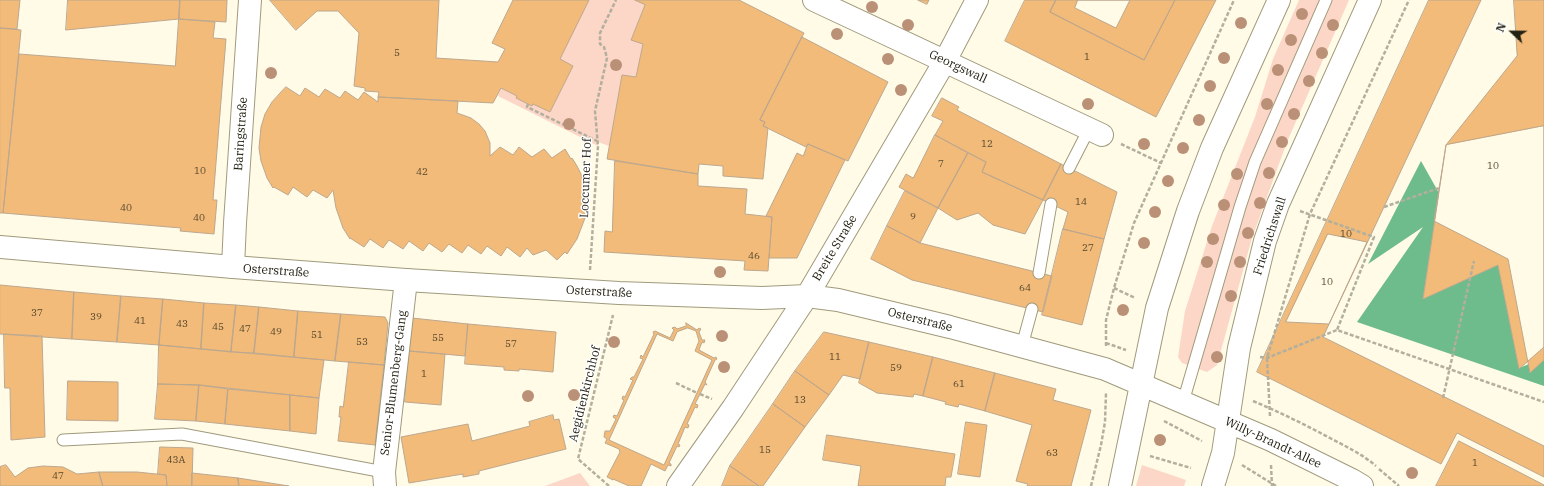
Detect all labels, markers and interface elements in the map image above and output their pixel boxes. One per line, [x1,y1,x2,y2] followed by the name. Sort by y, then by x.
[1492,12,1532,52] north arrow
[1493,21,1509,34] text: N
[394,47,400,59] house number: 5
[927,47,989,87] street label: Georgswall
[1084,51,1090,63] house number: 1
[231,97,251,171] street label: Baringstraße
[577,138,595,218] street label: Loccumer Hof
[981,138,993,150] house number: 12
[938,158,944,170] house number: 7
[1487,160,1499,172] house number: 10
[194,165,206,177] house number: 10
[416,166,428,178] house number: 42
[1251,195,1289,277] street label: Friedrichswall
[1075,196,1087,208] house number: 14
[120,202,132,214] house number: 40
[910,211,916,223] house number: 9
[193,212,205,224] house number: 40
[810,212,860,284] street label: Breite Straße
[1340,228,1352,240] house number: 10
[1082,242,1094,254] house number: 27
[748,250,760,262] house number: 46
[242,262,310,280] street label: Osterstraße
[1321,276,1333,288] house number: 10
[1019,282,1031,294] house number: 64
[565,283,633,301] street label: Osterstraße
[886,305,954,335] street label: Osterstraße
[31,307,43,319] house number: 37
[378,310,410,456] street label: Senior-Blumenberg-Gang
[90,311,102,323] house number: 39
[134,315,146,327] house number: 41
[176,318,188,330] house number: 43
[212,321,224,333] house number: 45
[239,323,251,335] house number: 47
[270,326,282,338] house number: 49
[311,329,323,341] house number: 51
[432,332,444,344] house number: 55
[356,336,368,348] house number: 53
[505,338,517,350] house number: 57
[566,345,604,443] street label: Aegidienkirchhof
[829,351,841,363] house number: 11
[890,362,902,374] house number: 59
[421,368,427,380] house number: 1
[953,378,965,390] house number: 61
[794,394,806,406] house number: 13
[1222,414,1324,472] street label: Willy-Brandt-Allee
[759,444,771,456] house number: 15
[1046,447,1058,459] house number: 63
[167,454,185,466] house number: 43A
[1472,457,1478,469] house number: 1
[52,470,64,482] house number: 47

